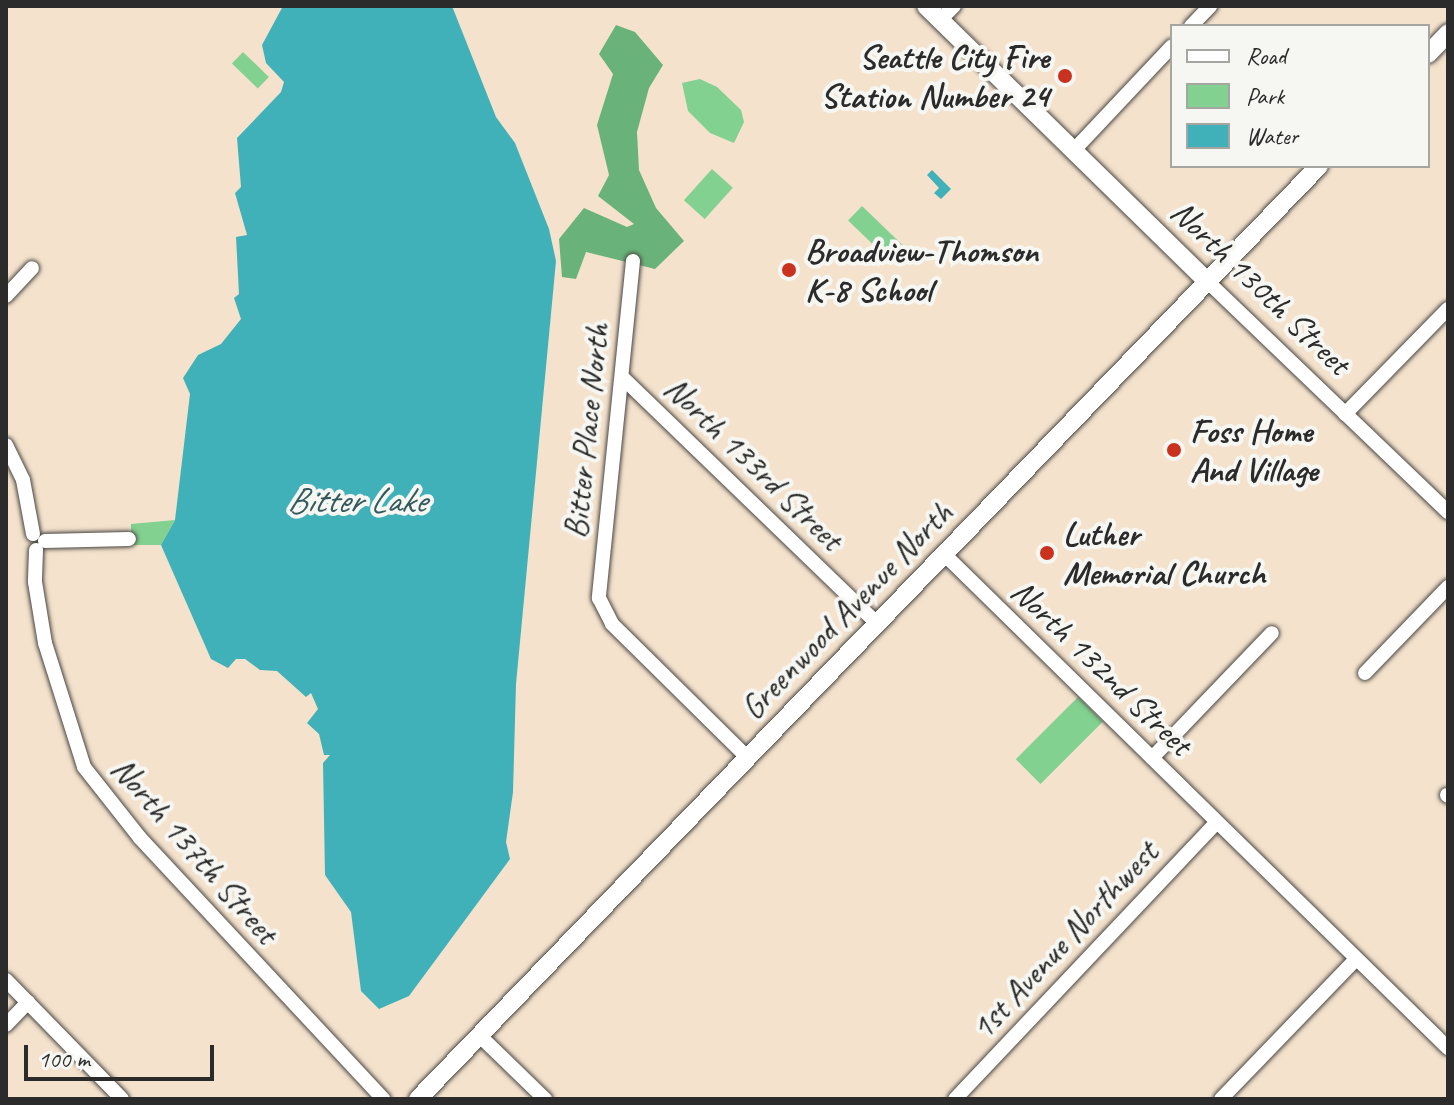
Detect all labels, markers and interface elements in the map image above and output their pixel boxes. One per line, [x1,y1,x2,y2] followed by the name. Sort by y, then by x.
[1170,24,1430,168] legend
[821,36,1049,116] place label: Seattle City Fire Station Number 24
[1246,41,1286,71] text: Road
[1056,67,1074,85] marker: Seattle City Fire Station Number 24
[1246,81,1284,111] text: Park
[1246,121,1298,151] text: Water
[1163,191,1359,383] street label: North 130th Street
[805,230,1038,310] place label: Broadview-Thomson K-8 School
[780,261,798,279] marker: Broadview-Thomson K-8 School
[554,321,618,541] street label: Bitter Place North
[656,367,852,559] street label: North 133rd Street
[1190,410,1318,490] place label: Foss Home And Village
[1165,441,1183,459] marker: Foss Home And Village
[287,479,425,523] water label: Bitter Lake
[732,493,960,727] street label: Greenwood Avenue North
[1063,513,1265,592] place label: Luther Memorial Church
[1038,544,1056,562] marker: Luther Memorial Church
[1003,570,1201,764] street label: North 132nd Street
[103,748,287,952] street label: North 137th Street
[962,833,1166,1047] street label: 1st Avenue Northwest
[28,1029,218,1079] scale bar
[38,1044,90,1074] text: 100 m

